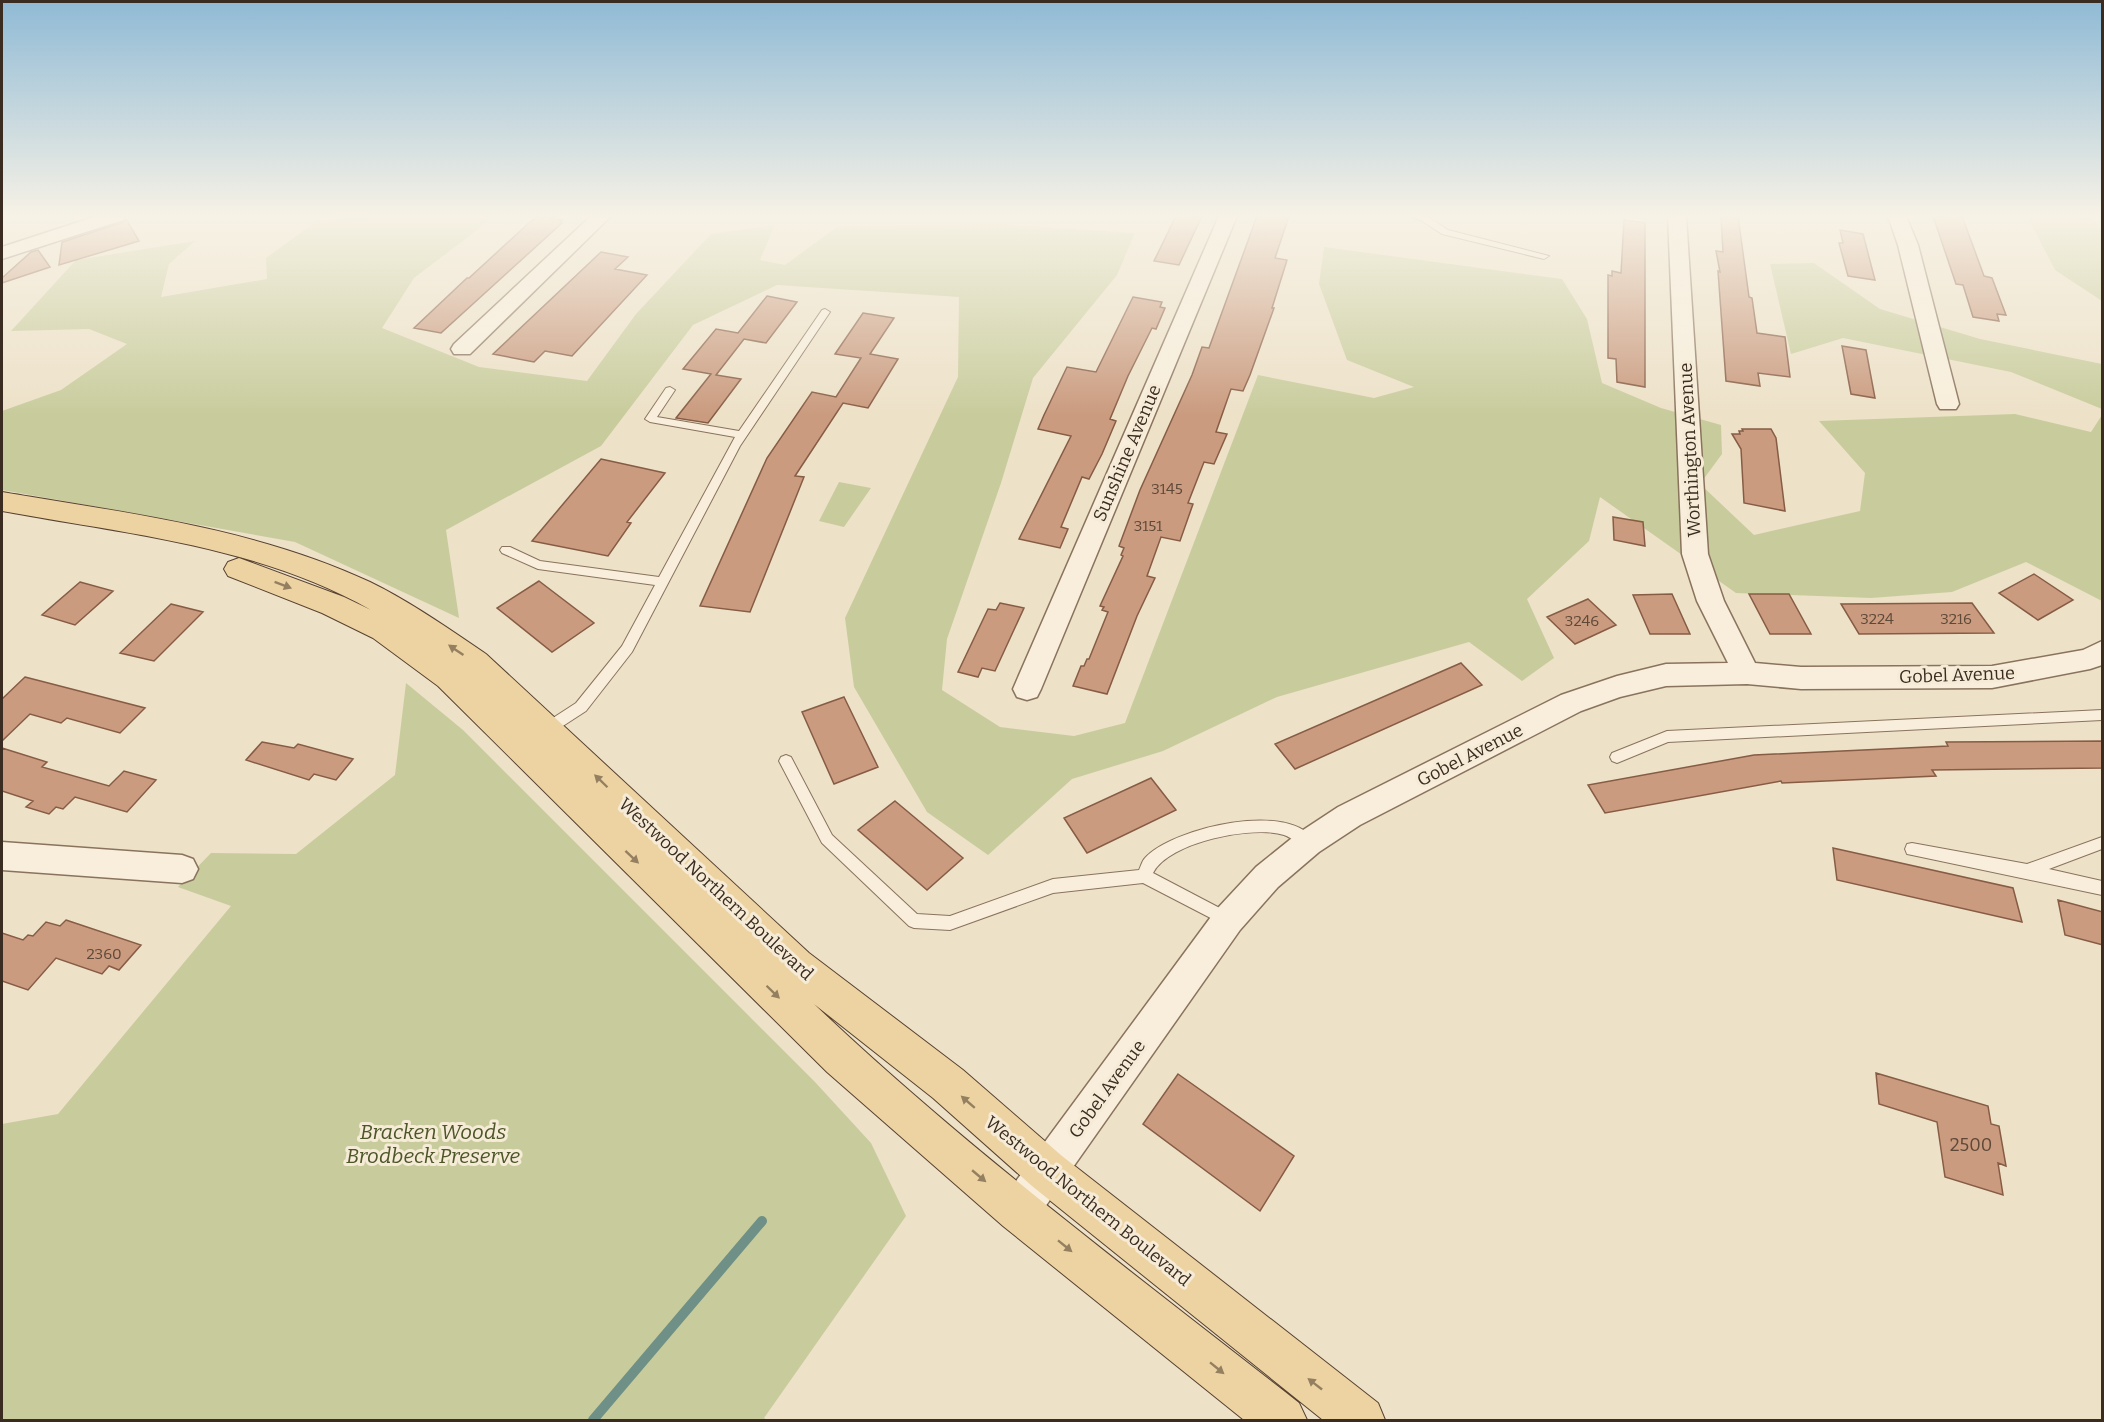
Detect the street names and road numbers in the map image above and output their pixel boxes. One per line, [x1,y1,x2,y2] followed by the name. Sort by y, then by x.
[1674,362,1706,538] street label: Worthington Avenue
[1088,381,1166,525] street label: Sunshine Avenue
[1899,662,2015,688] street label: Gobel Avenue
[1413,719,1527,791] street label: Gobel Avenue
[614,793,818,985] street label: Westwood Northern Boulevard
[1064,1036,1150,1142] street label: Gobel Avenue
[981,1111,1195,1291] street label: Westwood Northern Boulevard

